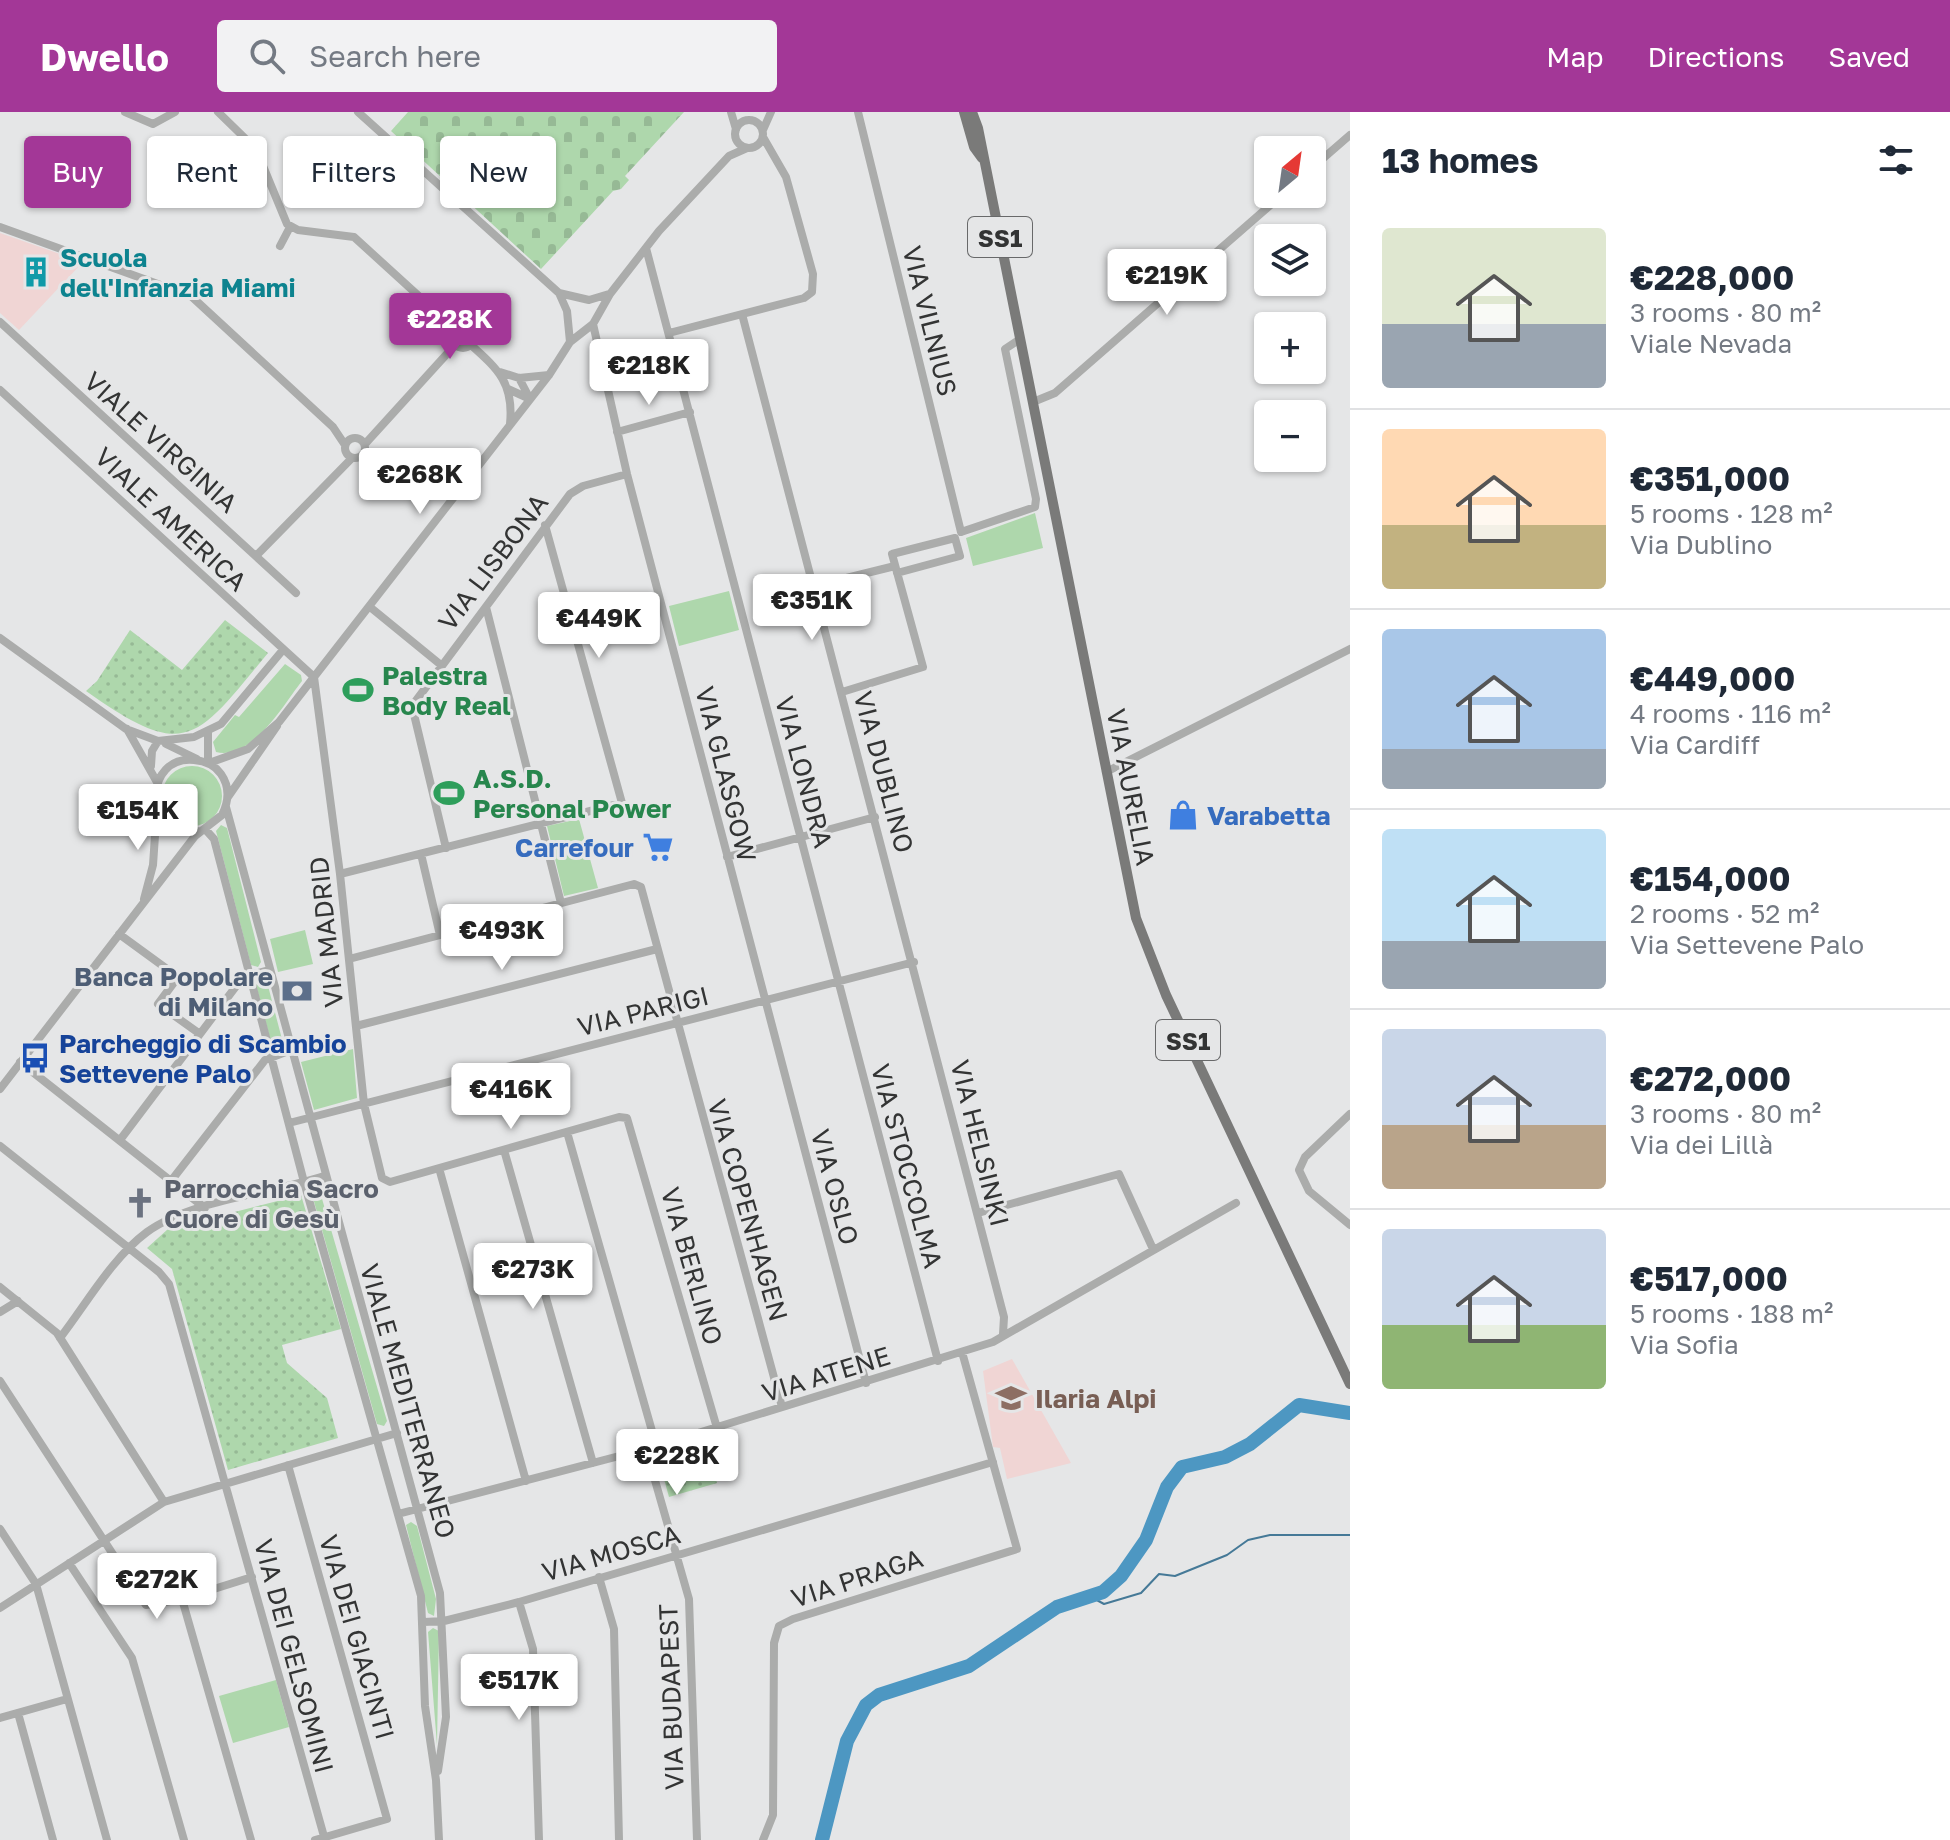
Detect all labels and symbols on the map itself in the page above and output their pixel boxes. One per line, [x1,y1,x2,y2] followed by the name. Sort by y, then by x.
[1254,136,1326,208] north arrow
[968,217,1032,257] road number: SS1
[60,242,296,303] place label: Scuola dell'Infanzia Miami
[896,243,964,399] street label: VIA VILNIUS
[1111,249,1223,317] pin: €219K
[19,255,53,289] building icon: Scuola dell'Infanzia Miami
[394,293,506,361] pin: €228K
[593,339,705,407] pin: €218K
[78,365,244,519] street label: VIALE VIRGINIA
[89,441,253,597] street label: VIALE AMERICA
[364,448,476,516] pin: €268K
[432,488,554,636] street label: VIA LISBONA
[756,574,868,642] pin: €351K
[543,592,655,660] pin: €449K
[382,660,511,721] place label: Palestra Body Real
[341,673,375,707] sports icon: Palestra Body Real
[689,683,763,865] street label: VIA GLASGOW
[848,688,920,856] street label: VIA DUBLINO
[769,693,839,851] street label: VIA LONDRA
[1101,706,1161,868] street label: VIA AURELIA
[473,763,671,824] place label: A.S.D. Personal Power
[432,776,466,810] sports icon: A.S.D. Personal Power
[82,784,194,852] pin: €154K
[1166,798,1200,832] shop icon: Varabetta
[1207,800,1331,831] place label: Varabetta
[641,830,675,864] supermarket icon: Carrefour
[515,832,634,863] place label: Carrefour
[303,855,349,1009] street label: VIA MADRID
[446,904,558,972] pin: €493K
[74,961,273,1022] place label: Banca Popolare di Milano
[280,974,314,1008] bank icon: Banca Popolare di Milano
[574,980,712,1042] street label: VIA PARIGI
[1156,1020,1220,1060] road number: SS1
[59,1028,347,1089] place label: Parcheggio di Scambio Settevene Palo
[18,1041,52,1075] bus stop icon: Parcheggio di Scambio Settevene Palo
[944,1057,1016,1229] street label: VIA HELSINKI
[865,1061,949,1271] street label: VIA STOCCOLMA
[455,1063,567,1131] pin: €416K
[701,1095,795,1325] street label: VIA COPENHAGEN
[805,1126,865,1248] street label: VIA OSLO
[164,1173,379,1234] place label: Parrocchia Sacro Cuore di Gesù
[655,1184,729,1348] street label: VIA BERLINO
[123,1186,157,1220] church icon: Parrocchia Sacro Cuore di Gesù
[477,1243,589,1311] pin: €273K
[354,1260,462,1542] street label: VIALE MEDITERRANEO
[758,1340,894,1408] street label: VIA ATENE
[994,1381,1028,1415] school or university icon: Ilaria Alpi
[1035,1383,1157,1414] place label: Ilaria Alpi
[621,1429,733,1497] pin: €228K
[538,1518,684,1588] street label: VIA MOSCA
[313,1531,401,1743] street label: VIA DEI GIACINTI
[248,1536,340,1776] street label: VIA DEI GELSOMINI
[787,1542,927,1614] street label: VIA PRAGA
[101,1553,213,1621] pin: €272K
[652,1603,690,1791] street label: VIA BUDAPEST
[463,1654,575,1722] pin: €517K

